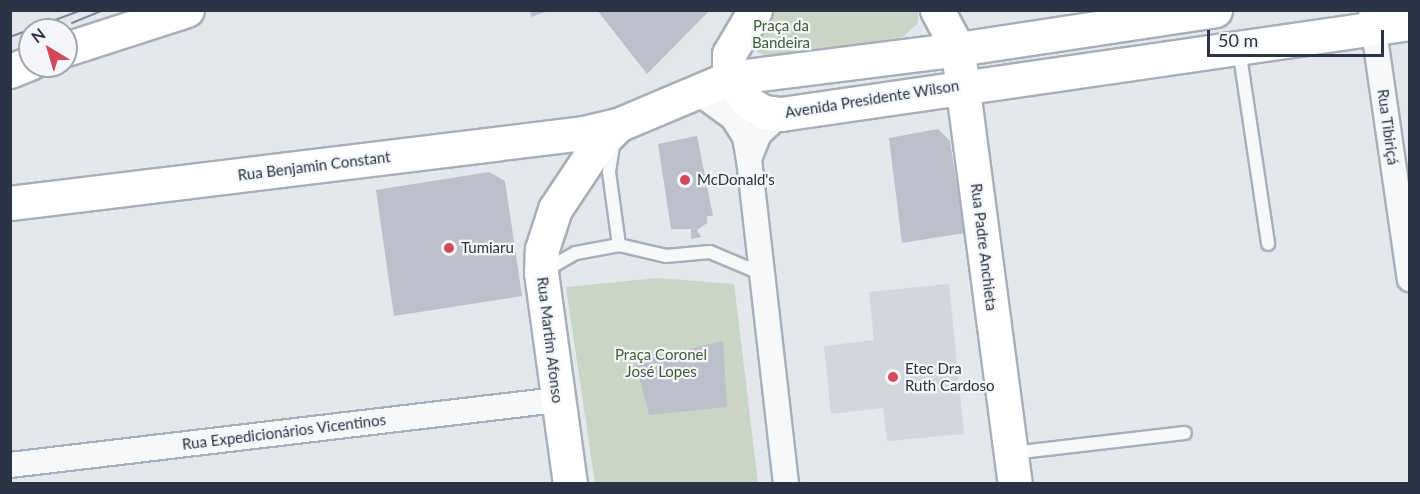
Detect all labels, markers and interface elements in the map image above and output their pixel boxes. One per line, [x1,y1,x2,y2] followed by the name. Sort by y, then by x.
[752,16,810,51] park label: Praça da Bandeira
[18,18,78,78] north arrow
[1210,18,1387,56] scale bar
[27,24,49,46] text: N
[1218,29,1258,51] text: 50 m
[783,76,961,122] street label: Avenida Presidente Wilson
[1374,88,1402,166] street label: Rua Tibiriçá
[237,148,391,184] street label: Rua Benjamin Constant
[697,171,775,189] place label: McDonald's
[678,173,692,187] marker: McDonald's
[967,182,1001,312] street label: Rua Padre Anchieta
[461,239,514,257] place label: Tumiaru
[442,241,456,255] marker: Tumiaru
[533,276,567,404] street label: Rua Martim Afonso
[615,345,707,380] park label: Praça Coronel José Lopes
[905,359,995,394] place label: Etec Dra Ruth Cardoso
[886,370,900,384] marker: Etec Dra Ruth Cardoso
[181,411,387,453] street label: Rua Expedicionários Vicentinos

